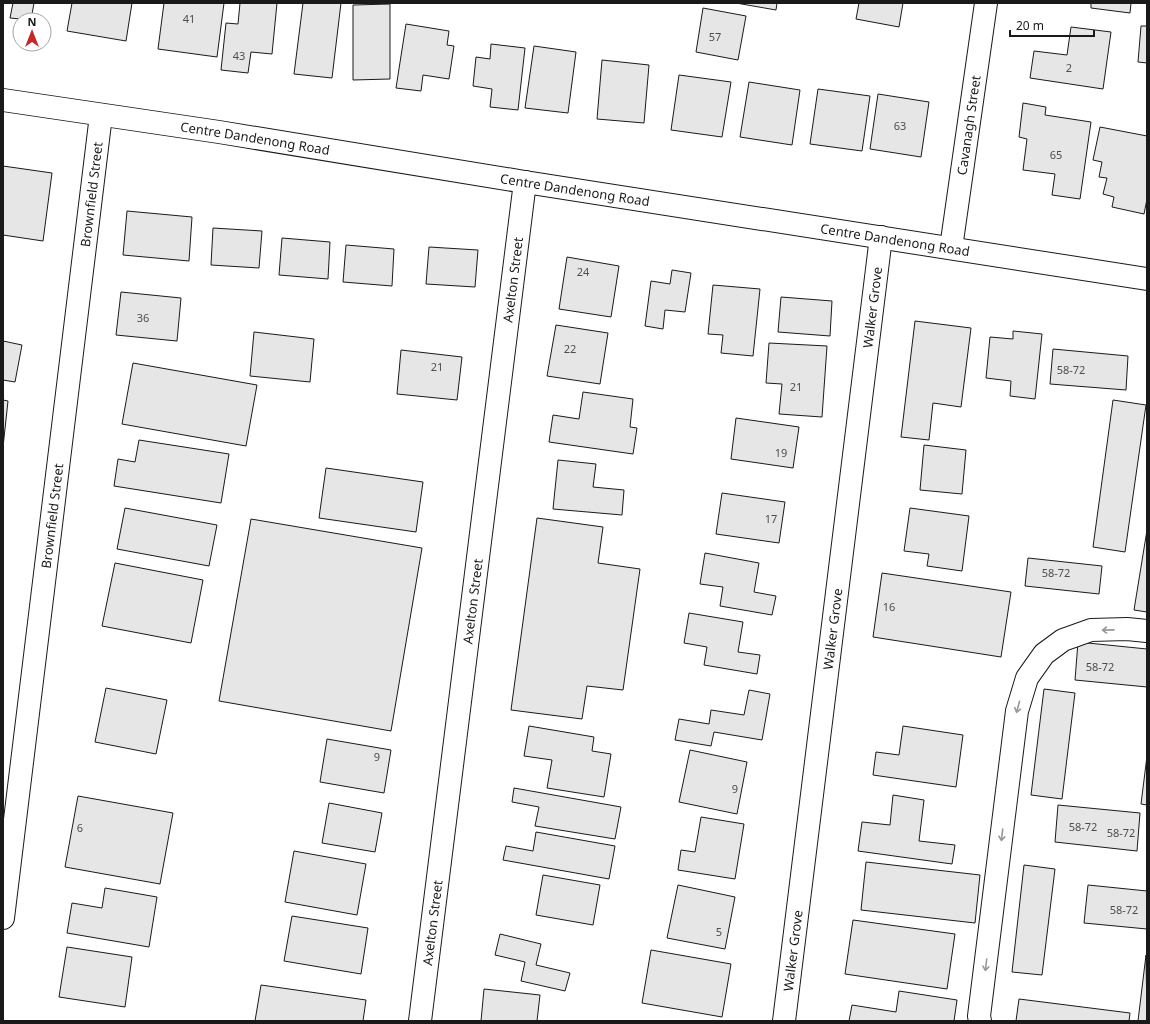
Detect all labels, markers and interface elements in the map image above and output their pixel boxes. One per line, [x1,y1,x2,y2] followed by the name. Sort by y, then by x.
[183,11,195,26] house number: 41
[12,12,52,52] north arrow
[1010,12,1094,38] scale bar
[28,14,36,29] text: N
[1016,17,1044,34] text: 20 m
[709,29,721,44] house number: 57
[233,48,245,63] house number: 43
[1066,60,1072,75] house number: 2
[953,74,985,176] street label: Cavanagh Street
[179,117,331,159] street label: Centre Dandenong Road
[894,118,906,133] house number: 63
[76,141,107,248] street label: Brownfield Street
[1050,147,1062,162] house number: 65
[499,169,651,210] street label: Centre Dandenong Road
[819,219,971,260] street label: Centre Dandenong Road
[498,236,527,324] street label: Axelton Street
[577,264,590,279] house number: 24
[858,266,886,349] street label: Walker Grove
[137,310,149,325] house number: 36
[564,341,576,356] house number: 22
[431,359,443,374] house number: 21
[1057,362,1085,377] house number: 58-72
[790,379,802,394] house number: 21
[775,445,787,460] house number: 19
[37,462,67,570] street label: Brownfield Street
[765,511,777,526] house number: 17
[458,557,487,645] street label: Axelton Street
[1042,565,1070,580] house number: 58-72
[819,587,846,671] street label: Walker Grove
[883,599,895,614] house number: 16
[1102,626,1115,633] one-way arrow
[1086,659,1114,674] house number: 58-72
[1014,700,1021,713] one-way arrow
[374,749,380,764] house number: 9
[732,781,738,796] house number: 9
[1069,819,1097,834] house number: 58-72
[77,820,83,835] house number: 6
[1107,825,1135,840] house number: 58-72
[998,829,1006,842] one-way arrow
[418,879,447,967] street label: Axelton Street
[1110,902,1138,917] house number: 58-72
[779,909,807,992] street label: Walker Grove
[716,924,722,939] house number: 5
[982,958,990,971] one-way arrow

